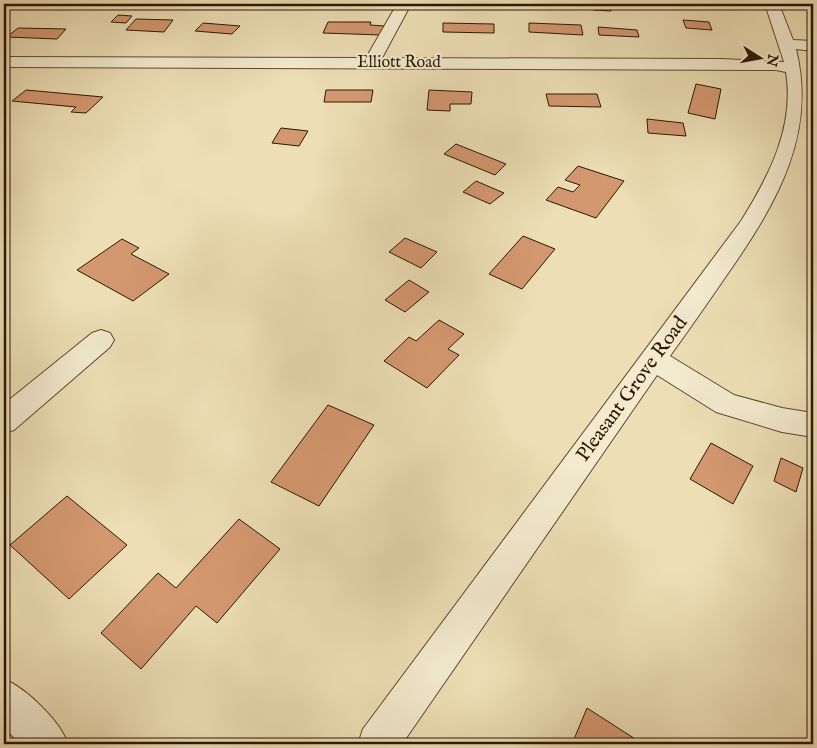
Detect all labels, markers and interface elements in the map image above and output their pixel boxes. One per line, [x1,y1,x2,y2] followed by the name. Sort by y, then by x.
[734,32,784,82] north arrow
[762,52,782,68] text: N
[357,53,441,73] street label: Elliott Road
[571,311,693,467] street label: Pleasant Grove Road

